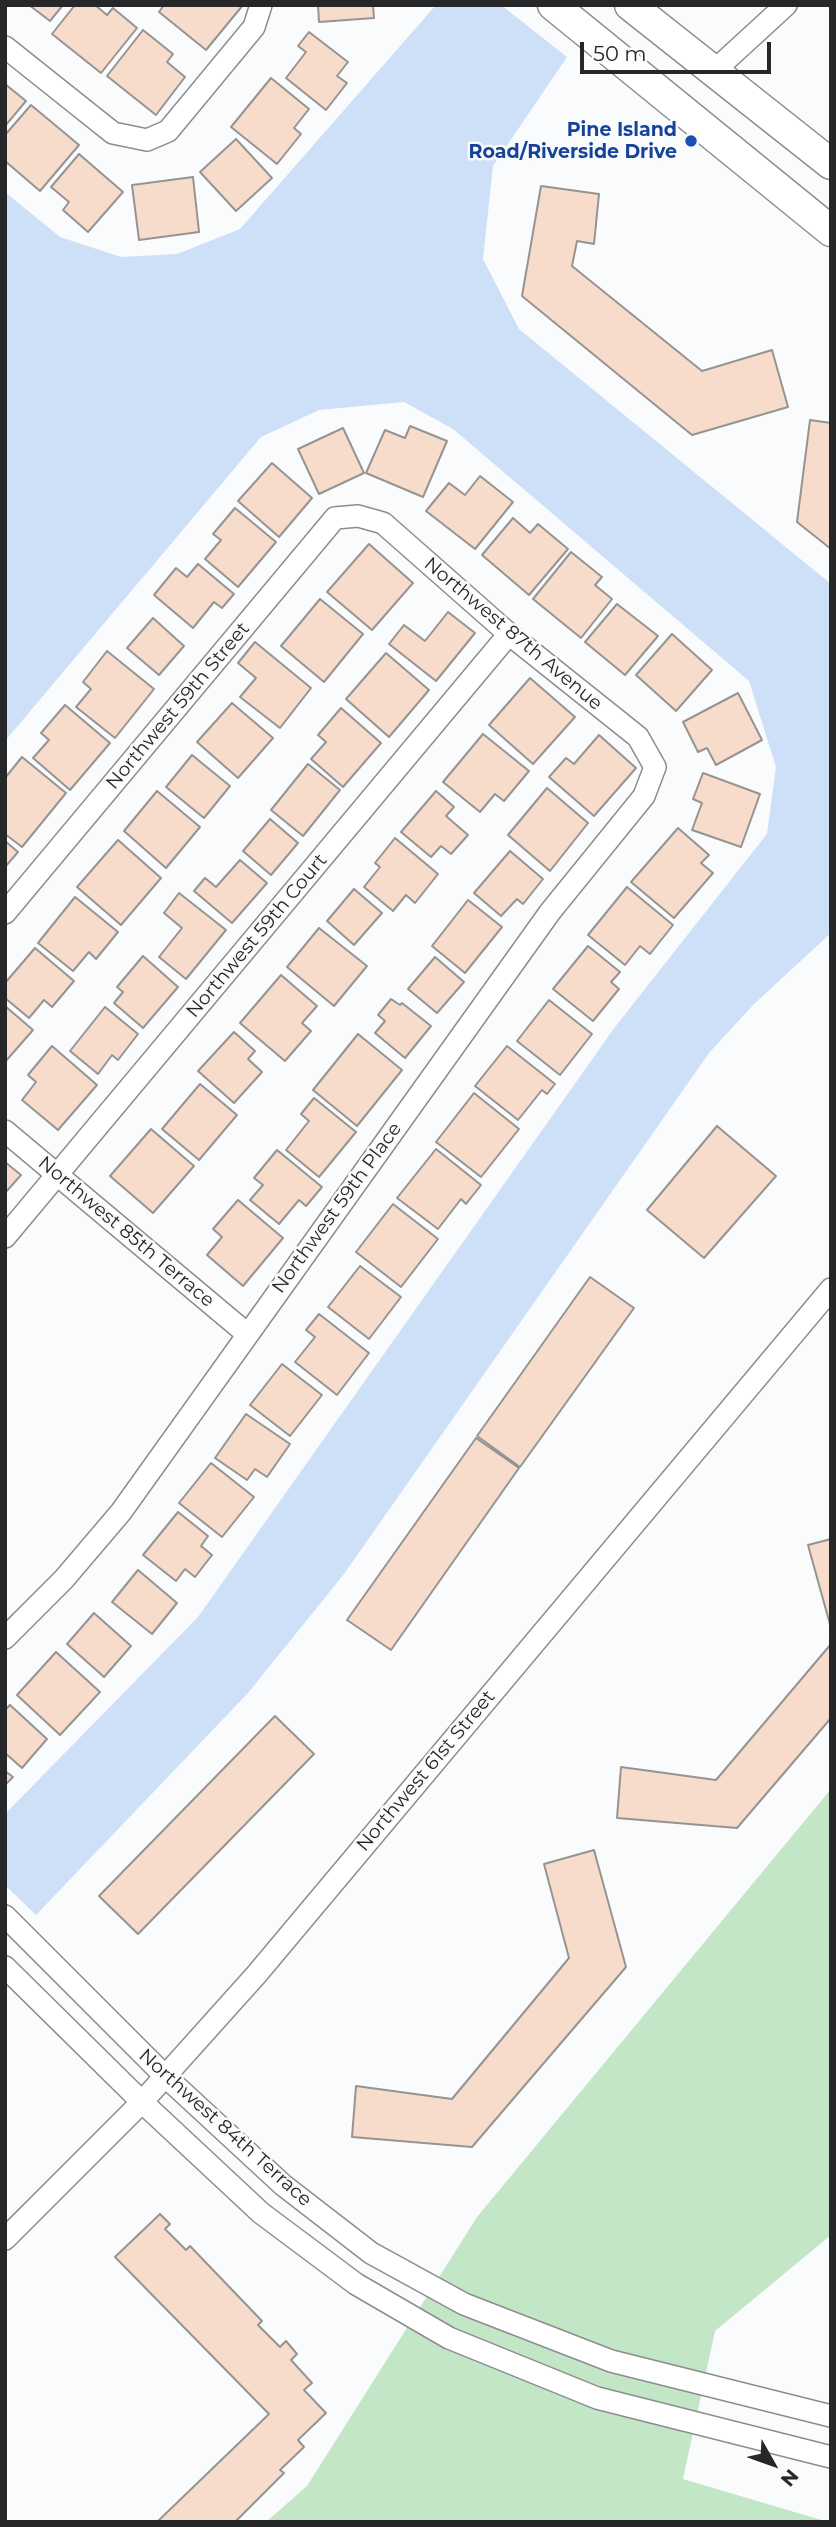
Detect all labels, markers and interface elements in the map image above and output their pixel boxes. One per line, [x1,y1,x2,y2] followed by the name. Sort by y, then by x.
[584,28,775,72] scale bar
[593,41,647,66] text: 50 m
[469,119,677,163] place label: Pine Island Road/Riverside Drive
[683,133,699,149] marker: Pine Island Road/Riverside Drive
[419,553,607,715] street label: Northwest 87th Avenue
[101,618,255,794] street label: Northwest 59th Street
[182,849,332,1023] street label: Northwest 59th Court
[267,1118,407,1298] street label: Northwest 59th Place
[33,1152,219,1312] street label: Northwest 85th Terrace
[352,1686,500,1856] street label: Northwest 61st Street
[134,2044,316,2212] street label: Northwest 84th Terrace
[738,2429,808,2499] north arrow
[776,2465,803,2491] text: N

